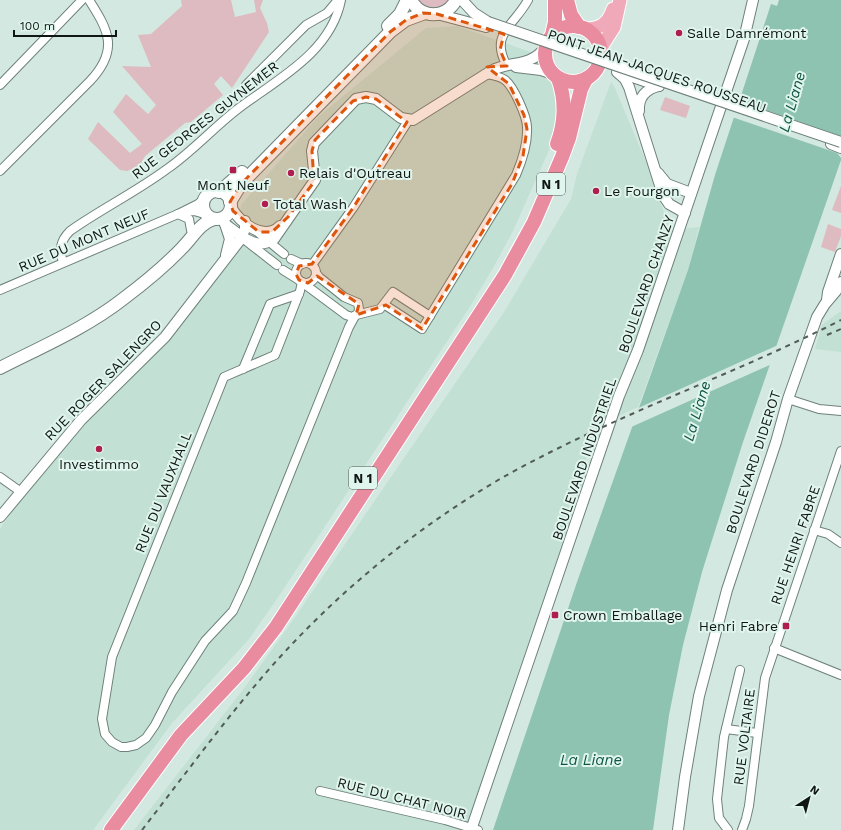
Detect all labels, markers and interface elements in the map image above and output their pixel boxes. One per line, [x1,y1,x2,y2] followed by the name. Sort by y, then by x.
[14,12,116,38] scale bar
[20,19,55,33] text: 100 m
[687,25,806,41] place label: Salle Damrémont
[546,26,768,116] street label: PONT JEAN-JACQUES ROUSSEAU
[674,28,684,38] marker: Salle Damrémont
[129,58,281,182] street label: RUE GEORGES GUYNEMER
[775,70,809,134] water label: La Liane
[228,165,238,175] marker: Mont Neuf
[299,165,411,181] place label: Relais d'Outreau
[286,168,296,178] marker: Relais d'Outreau
[537,173,565,195] road number: N 1
[197,177,269,193] place label: Mont Neuf
[604,183,680,199] place label: Le Fourgon
[591,186,601,196] marker: Le Fourgon
[273,196,347,212] place label: Total Wash
[260,199,270,209] marker: Total Wash
[16,205,152,275] street label: RUE DU MONT NEUF
[615,213,677,355] street label: BOULEVARD CHANZY
[41,316,165,444] street label: RUE ROGER SALENGRO
[549,376,619,542] street label: BOULEVARD INDUSTRIEL
[679,379,715,443] water label: La Liane
[722,388,784,536] street label: BOULEVARD DIDEROT
[131,429,195,555] street label: RUE DU VAUXHALL
[94,444,104,454] marker: Investimmo
[59,456,139,472] place label: Investimmo
[349,467,377,489] road number: N 1
[767,483,823,607] street label: RUE HENRI FABRE
[563,607,682,623] place label: Crown Emballage
[550,610,560,620] marker: Crown Emballage
[699,618,778,634] place label: Henri Fabre
[781,621,791,631] marker: Henri Fabre
[730,688,758,786] street label: RUE VOLTAIRE
[560,751,622,769] water label: La Liane
[336,774,468,822] street label: RUE DU CHAT NOIR
[789,778,829,818] north arrow
[807,783,822,798] text: N

